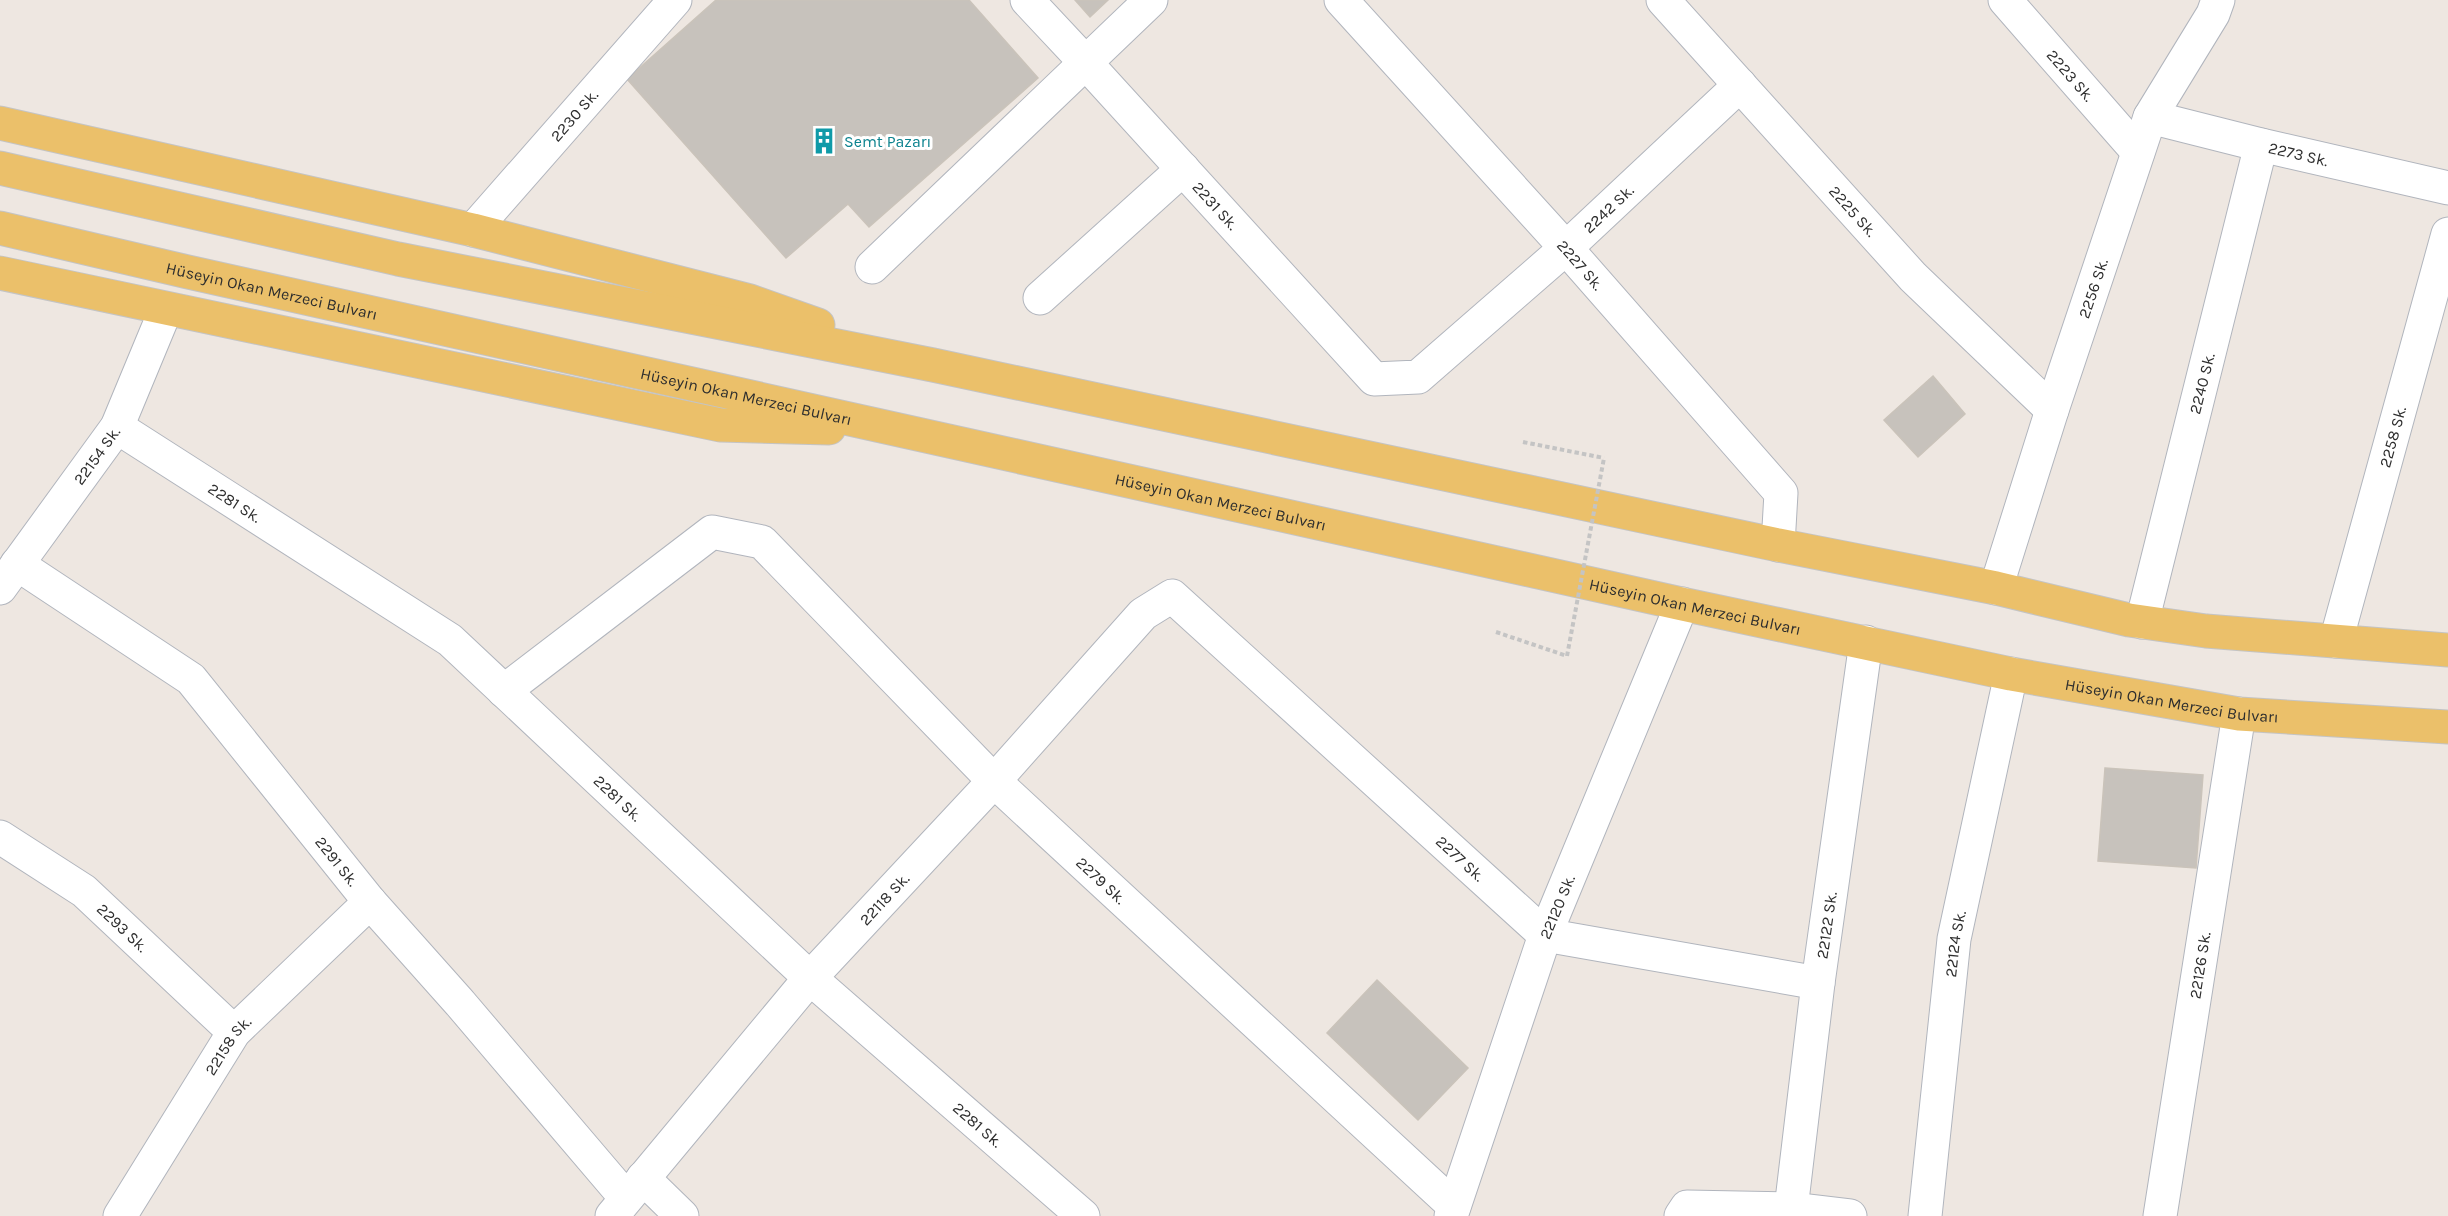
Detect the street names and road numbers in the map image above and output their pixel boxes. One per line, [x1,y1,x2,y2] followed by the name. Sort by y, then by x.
[2043,46,2098,106] street label: 2223 Sk.
[546,85,602,145] street label: 2230 Sk.
[2267,138,2330,170] street label: 2273 Sk.
[1189,178,1242,234] street label: 2231 Sk.
[1579,181,1638,237] street label: 2242 Sk.
[1825,182,1881,241] street label: 2225 Sk.
[1553,236,1607,294] street label: 2227 Sk.
[2074,256,2112,321] street label: 2256 Sk.
[164,258,379,324] street label: Hüseyin Okan Merzeci Bulvarı
[2185,351,2219,416] street label: 2240 Sk.
[639,364,854,429] street label: Hüseyin Okan Merzeci Bulvarı
[2375,404,2410,470] street label: 2258 Sk.
[69,423,124,488] street label: 22154 Sk.
[1113,469,1328,535] street label: Hüseyin Okan Merzeci Bulvarı
[205,479,265,527] street label: 2281 Sk.
[1587,575,1803,639] street label: Hüseyin Okan Merzeci Bulvarı
[2063,675,2279,726] street label: Hüseyin Okan Merzeci Bulvarı
[590,771,646,826] street label: 2281 Sk.
[1432,832,1489,886] street label: 2277 Sk.
[311,833,363,890] street label: 2291 Sk.
[1072,853,1130,908] street label: 2279 Sk.
[855,869,913,929] street label: 22118 Sk.
[1535,872,1579,942] street label: 22120 Sk.
[1813,890,1841,960] street label: 22122 Sk.
[93,899,152,956] street label: 2293 Sk.
[1941,908,1970,978] street label: 22124 Sk.
[2185,930,2215,1000] street label: 22126 Sk.
[201,1012,255,1079] street label: 22158 Sk.
[949,1098,1006,1152] street label: 2281 Sk.

